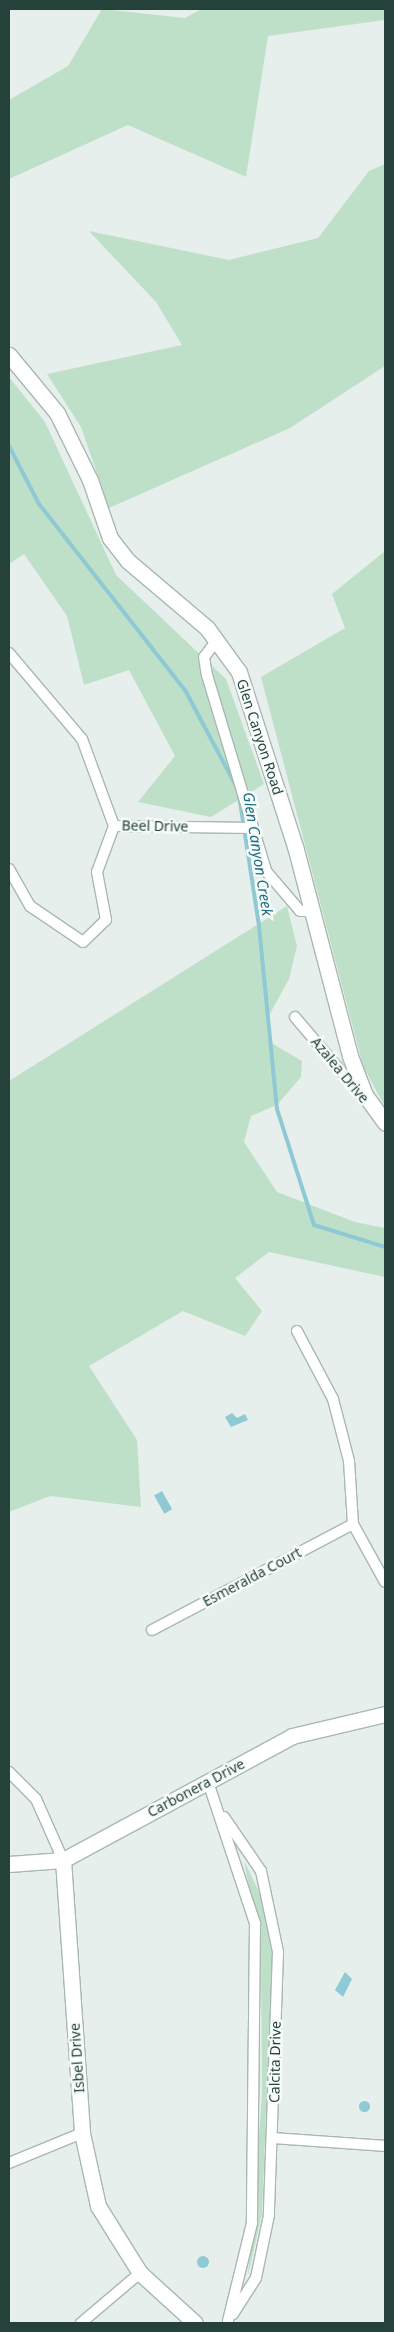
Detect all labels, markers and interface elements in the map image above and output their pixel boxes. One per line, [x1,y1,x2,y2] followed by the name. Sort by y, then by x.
[233,677,287,797] street label: Glen Canyon Road
[239,791,277,917] water label: Glen Canyon Creek
[121,817,189,835] street label: Beel Drive
[308,1034,372,1106] street label: Azalea Drive
[200,1544,304,1610] street label: Esmeralda Court
[144,1755,248,1821] street label: Carbonera Drive
[266,2021,284,2103] street label: Calcita Drive
[66,2023,88,2093] street label: Isbel Drive

